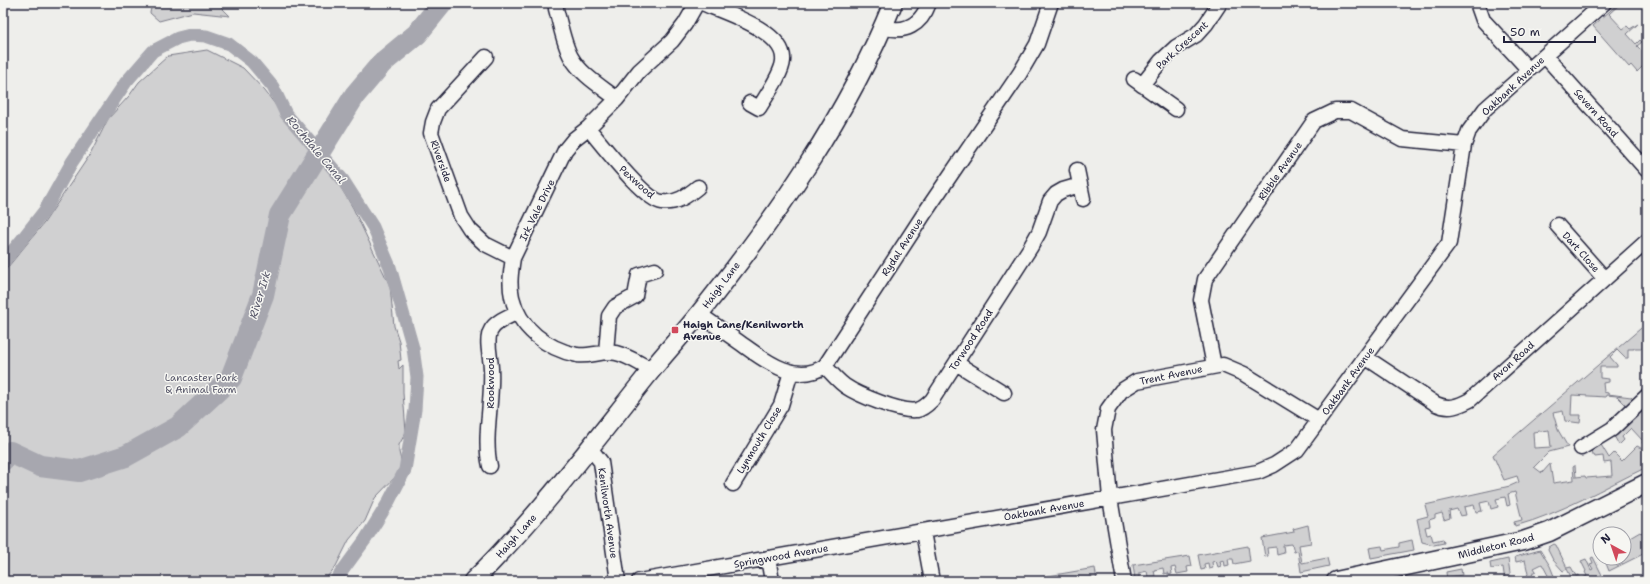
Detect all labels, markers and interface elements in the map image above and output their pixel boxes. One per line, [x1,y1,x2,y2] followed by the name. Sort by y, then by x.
[1153,18,1211,72] street label: Park Crescent
[1504,18,1595,44] scale bar
[1510,24,1540,40] text: 50 m
[1479,53,1547,119] street label: Oakbank Avenue
[1571,86,1622,140] street label: Severn Road
[283,113,349,187] water label: Rochdale Canal
[427,138,455,184] street label: Riverside
[1255,139,1305,203] street label: Ribble Avenue
[617,163,658,202] street label: Pexwood
[516,177,558,243] street label: Irk Vale Drive
[878,215,926,278] street label: Rydal Avenue
[1559,229,1603,275] street label: Dart Close
[699,259,743,311] street label: Haigh Lane
[246,269,274,320] water label: River Irk
[946,306,996,373] street label: Torwood Road
[683,318,804,343] place label: Haigh Lane/Kenilworth Avenue
[670,325,680,335] marker: Haigh Lane/Kenilworth Avenue
[1489,338,1538,384] street label: Avon Road
[1319,344,1377,418] street label: Oakbank Avenue
[484,357,497,409] street label: Rookwood
[1138,362,1204,388] street label: Trent Avenue
[165,371,238,396] park label: Lancaster Park & Animal Farm
[734,404,784,476] street label: Lynmouth Close
[595,467,621,559] street label: Kenilworth Avenue
[1003,496,1086,523] street label: Oakbank Avenue
[493,511,540,561] street label: Haigh Lane
[1592,526,1632,566] north arrow
[1457,530,1536,562] street label: Middleton Road
[1598,530,1614,547] text: N
[733,541,830,571] street label: Springwood Avenue

